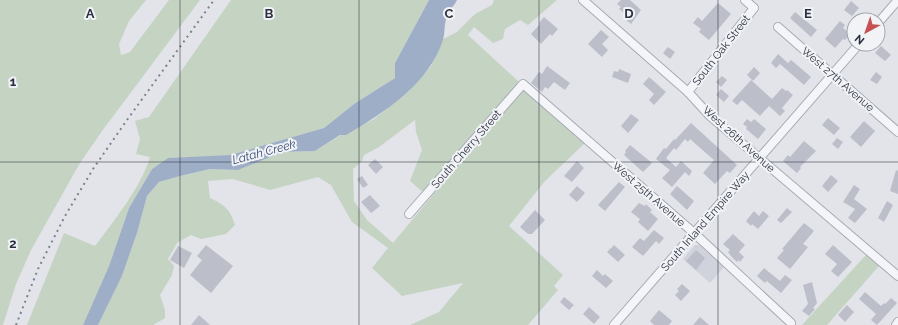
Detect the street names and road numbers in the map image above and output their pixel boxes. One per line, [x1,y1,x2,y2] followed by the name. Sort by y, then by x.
[690,12,753,88] street label: South Oak Street
[799,44,877,115] street label: West 27th Avenue
[700,104,778,176] street label: West 26th Avenue
[429,107,504,191] street label: South Cherry Street
[610,159,688,230] street label: West 25th Avenue
[658,169,752,274] street label: South Inland Empire Way

